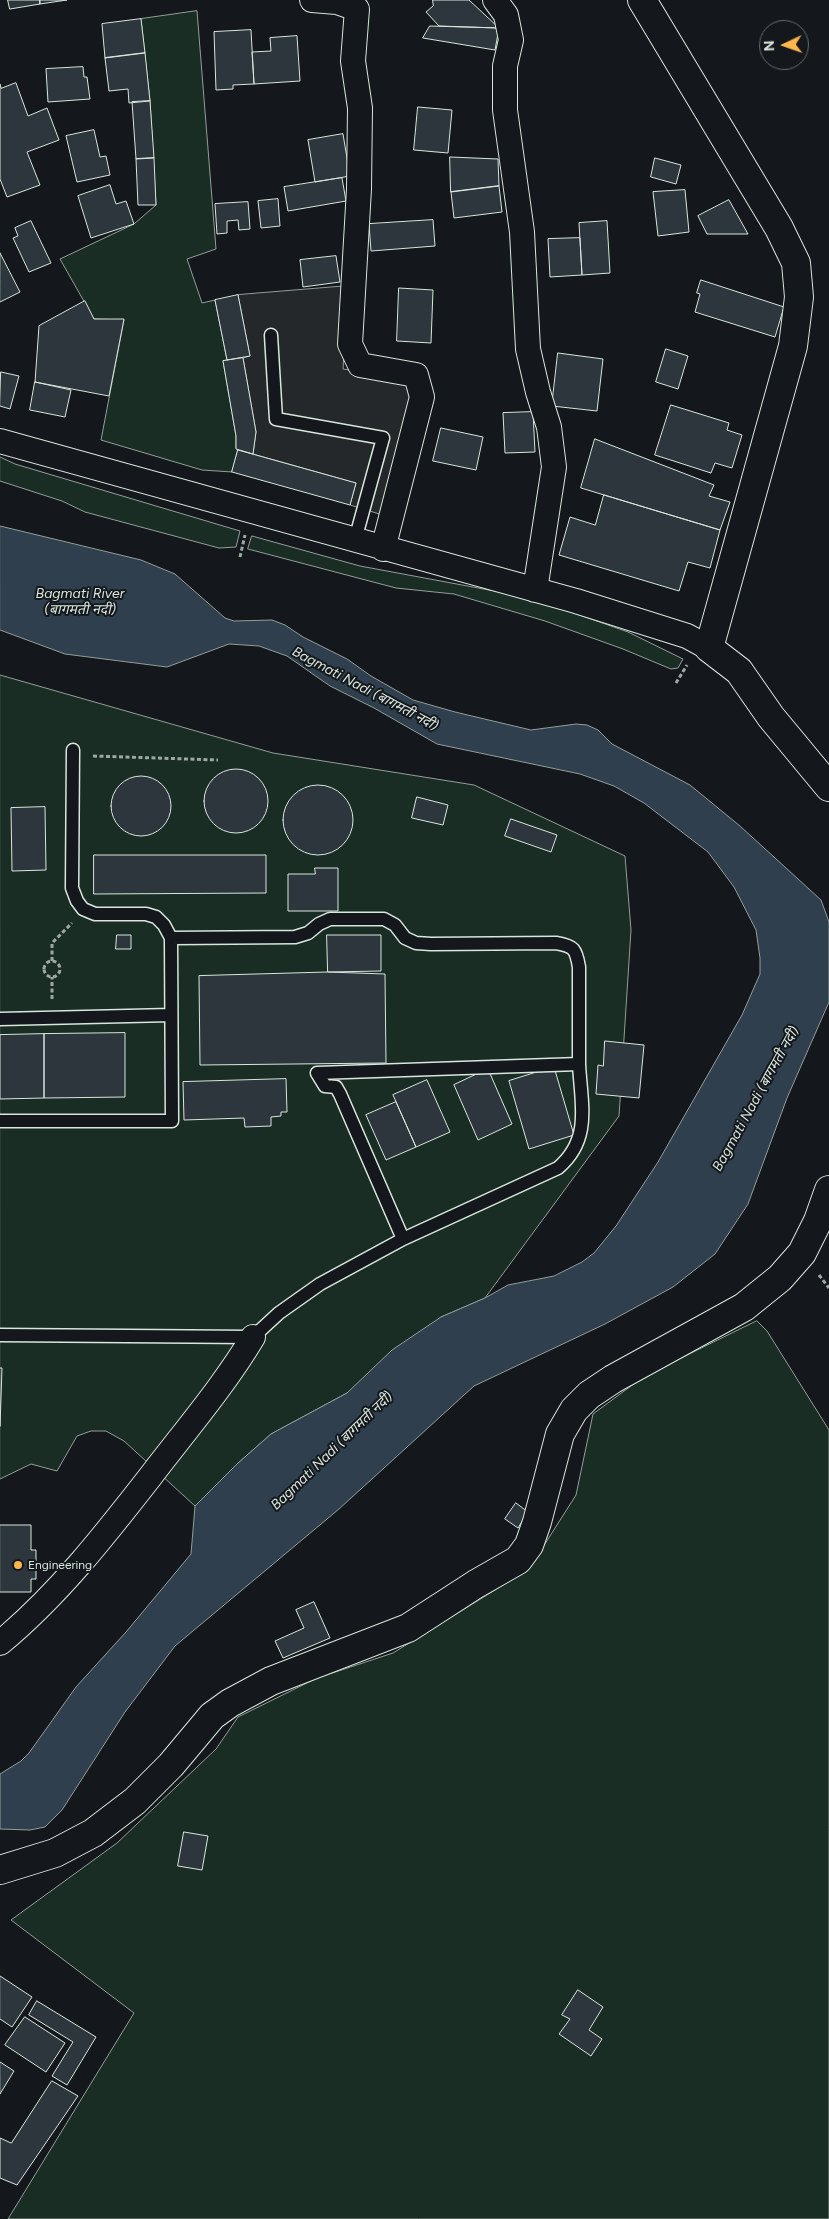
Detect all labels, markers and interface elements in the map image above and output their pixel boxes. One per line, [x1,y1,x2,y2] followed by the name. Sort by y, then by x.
[759,20,809,70] north arrow
[761,40,778,52] text: N
[36,586,124,618] water label: Bagmati River (बागमती नदी)
[289,643,441,735] water label: Bagmati Nadi (बागमती नदी)
[709,1024,803,1174] water label: Bagmati Nadi (बागमती नदी)
[268,1388,396,1514] water label: Bagmati Nadi (बागमती नदी)
[28,1558,92,1572] place label: Engineering
[12,1559,24,1571] marker: Engineering

